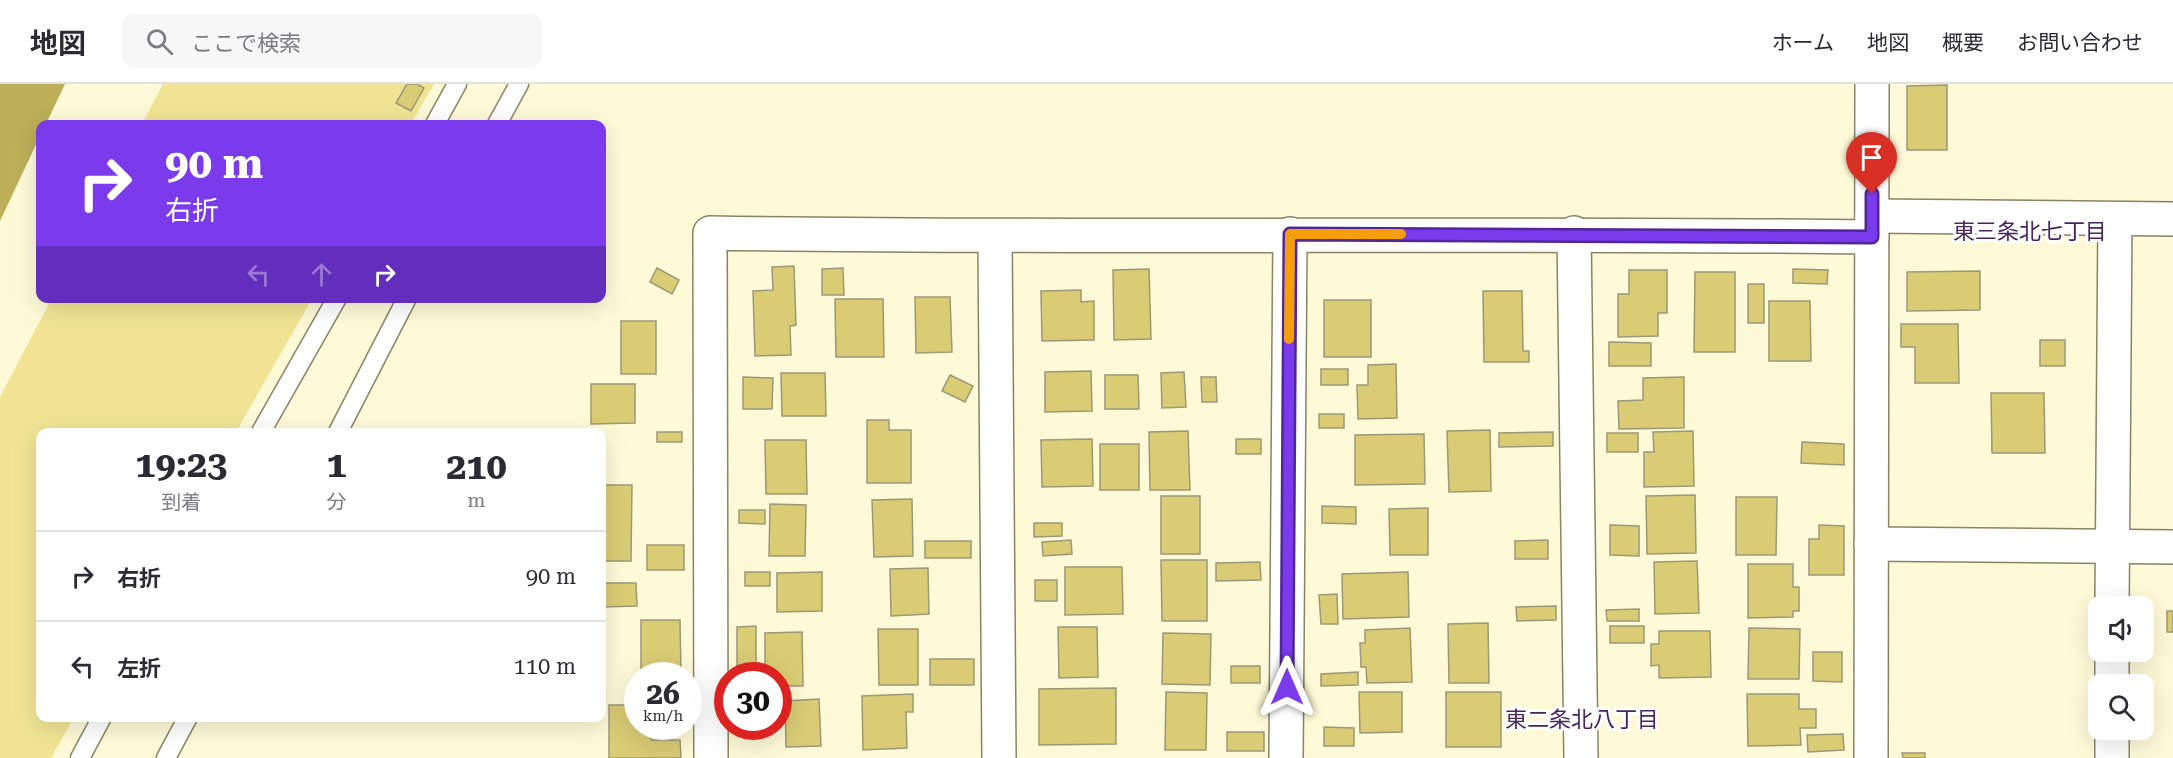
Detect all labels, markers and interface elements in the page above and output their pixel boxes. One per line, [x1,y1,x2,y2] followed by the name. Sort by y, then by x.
[122,14,542,68] search box
[143,25,176,58] icon: search
[30,27,86,60] text: 地図
[191,31,301,56] text: ここで検索
[1772,31,1834,55] text: ホーム
[1867,31,1909,55] text: 地図
[1942,31,1984,55] text: 概要
[2017,31,2143,55] text: お問い合わせ
[1846,132,1897,194] pin
[165,139,263,188] text: 90 m
[1855,141,1888,174] icon: arrive
[66,144,144,222] icon: right
[165,195,219,227] text: 右折
[1953,219,2107,244] district label: 東三条北七丁目
[242,258,275,291] icon: left
[305,258,338,291] icon: ahead
[368,258,401,291] icon: right
[135,444,227,486] text: 19:23
[327,444,347,486] text: 1
[446,446,507,488] text: 210
[467,488,485,512] text: m
[161,490,201,514] text: 到着
[327,490,347,514] text: 分
[66,560,99,593] icon: right
[526,564,576,589] text: 90 m
[117,566,161,591] text: 右折
[2088,596,2154,740] map controls
[2088,596,2154,662] button: sound
[66,650,99,683] icon: left
[513,654,576,679] text: 110 m
[1255,655,1319,719] position arrow
[117,656,161,681] text: 左折
[714,662,792,740] speed limit sign: 30
[2088,674,2154,740] button: search
[646,676,680,711] text: 26
[643,707,683,725] text: km/h
[1505,707,1659,732] district label: 東二条北八丁目

